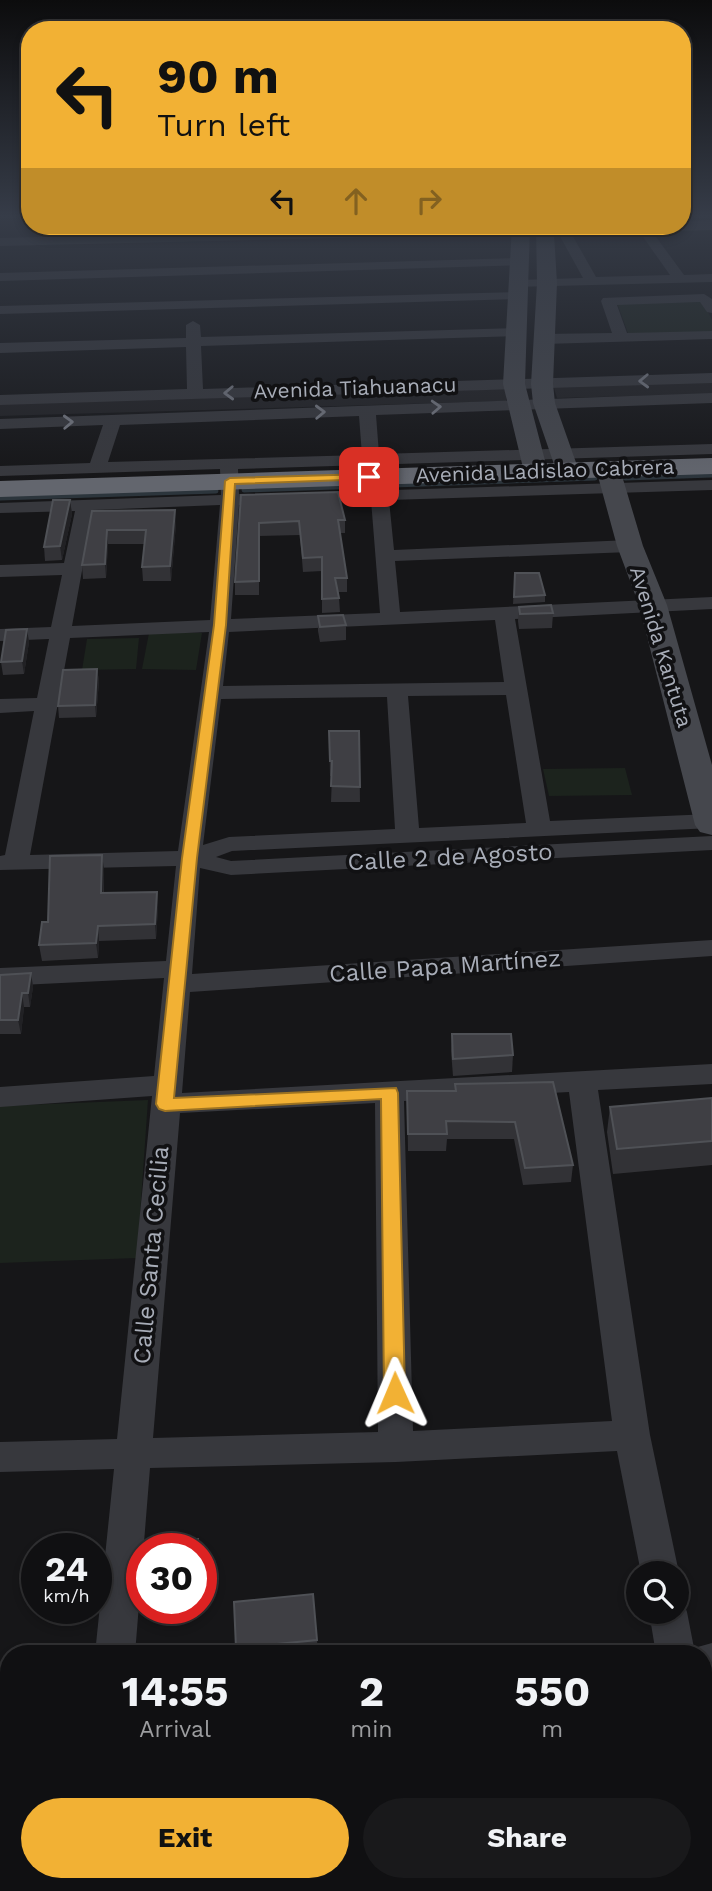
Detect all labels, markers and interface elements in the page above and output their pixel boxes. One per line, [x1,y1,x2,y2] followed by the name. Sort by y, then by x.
[157,47,279,105] text: 90 m
[42,49,133,140] icon: left
[157,106,290,144] text: Turn left
[264,182,302,220] icon: left
[337,182,375,220] icon: ahead
[410,182,448,220] icon: right
[253,371,457,404] street label: Avenida Tiahuanacu
[638,373,649,388] one-way arrow
[223,385,234,400] one-way arrow
[430,400,441,415] one-way arrow
[315,405,326,420] one-way arrow
[63,414,74,430] one-way arrow
[339,447,399,507] pin
[415,453,675,488] street label: Avenida Ladislao Cabrera
[350,458,388,496] icon: arrive
[625,563,698,731] street label: Avenida Kantuta
[347,838,553,876] street label: Calle 2 de Agosto
[328,944,562,988] street label: Calle Papa Martínez
[128,1145,174,1365] street label: Calle Santa Cecilia
[358,1356,432,1430] position arrow
[126,1533,217,1624] speed limit sign: 30
[45,1548,88,1590] text: 24
[626,1561,689,1624] map controls
[626,1561,689,1624] button: search
[43,1585,90,1606] text: km/h
[122,1667,229,1716] text: 14:55
[359,1667,384,1716] text: 2
[514,1667,590,1716] text: 550
[139,1716,211,1743] text: Arrival
[350,1716,393,1743] text: min
[541,1716,563,1743] text: m
[21,1798,349,1878] button: Exit
[363,1798,691,1878] button: Share

